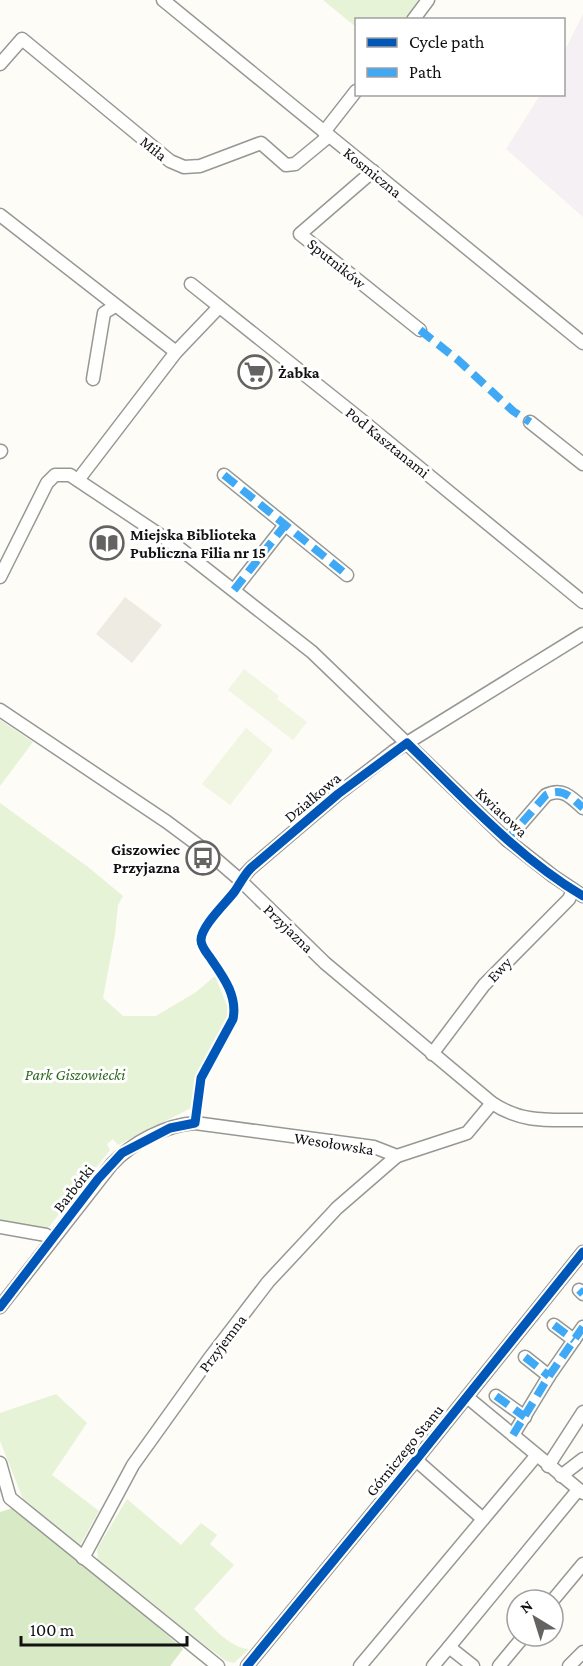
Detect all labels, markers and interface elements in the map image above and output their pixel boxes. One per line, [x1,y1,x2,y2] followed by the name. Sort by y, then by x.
[355,18,565,96] legend
[409,32,485,52] text: Cycle path
[409,62,442,82] text: Path
[137,133,171,165] street label: Miła
[340,144,406,201] street label: Kosmiczna
[304,235,369,293] street label: Sputników
[237,354,273,390] supermarket icon: Żabka
[278,364,320,381] place label: Żabka
[343,404,433,481] street label: Pod Kasztanami
[89,525,125,561] library icon: Miejska Biblioteka Publiczna Filia nr 15
[130,526,266,561] place label: Miejska Biblioteka Publiczna Filia nr 15
[281,769,344,826] street label: Działkowa
[472,784,531,841] street label: Kwiatowa
[185,840,221,876] bus stop icon: Giszowiec Przyjazna
[111,841,180,877] place label: Giszowiec Przyjazna
[260,901,317,957] street label: Przyjazna
[484,953,516,986] street label: Ewy
[25,1066,126,1083] park label: Park Giszowiecki
[293,1129,375,1158] street label: Wesołowska
[50,1161,97,1215] street label: Barbórki
[195,1311,251,1376] street label: Przyjemna
[362,1401,448,1500] street label: Górniczego Stanu
[505,1588,565,1648] north arrow
[517,1596,536,1617] text: N
[21,1609,188,1647] scale bar
[30,1620,75,1640] text: 100 m

